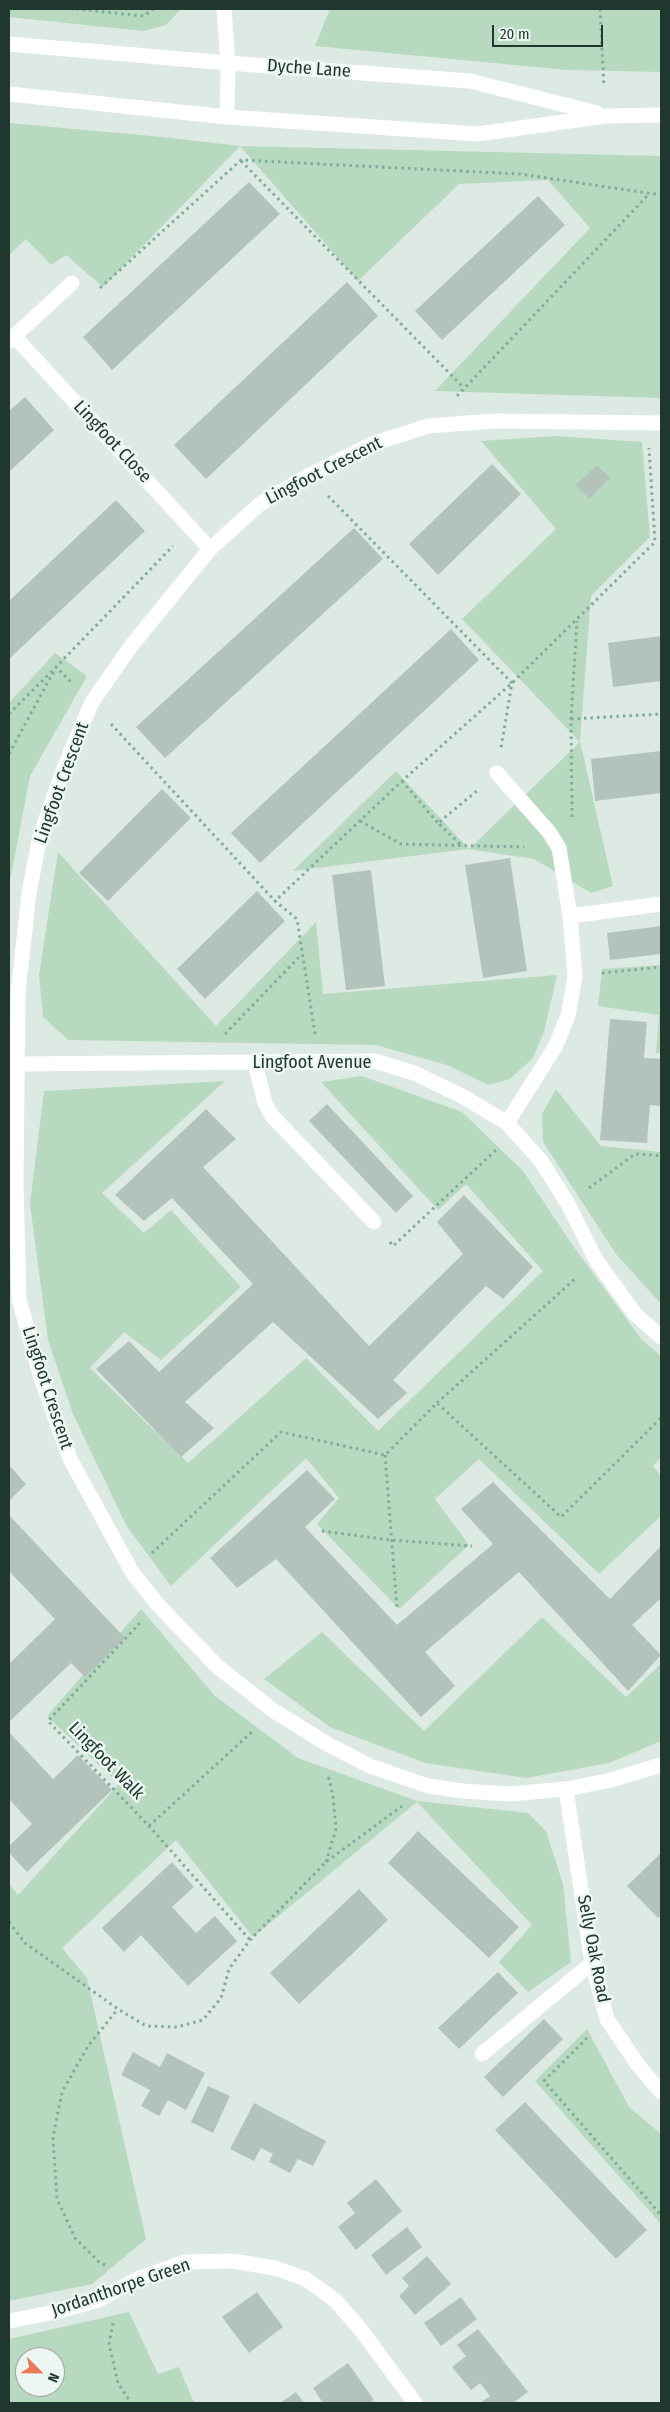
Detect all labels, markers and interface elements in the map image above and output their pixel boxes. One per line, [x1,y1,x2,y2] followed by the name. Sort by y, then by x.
[495,15,606,47] scale bar
[500,25,530,43] text: 20 m
[266,55,352,83] street label: Dyche Lane
[68,396,156,488] street label: Lingfoot Close
[262,432,386,510] street label: Lingfoot Crescent
[30,719,94,847] street label: Lingfoot Crescent
[253,1052,371,1074] street label: Lingfoot Avenue
[17,1324,77,1452] street label: Lingfoot Crescent
[64,1718,148,1804] street label: Lingfoot Walk
[572,1893,614,2005] street label: Selly Oak Road
[49,2254,193,2322] street label: Jordanthorpe Green
[15,2347,65,2397] north arrow
[44,2370,63,2385] text: N

